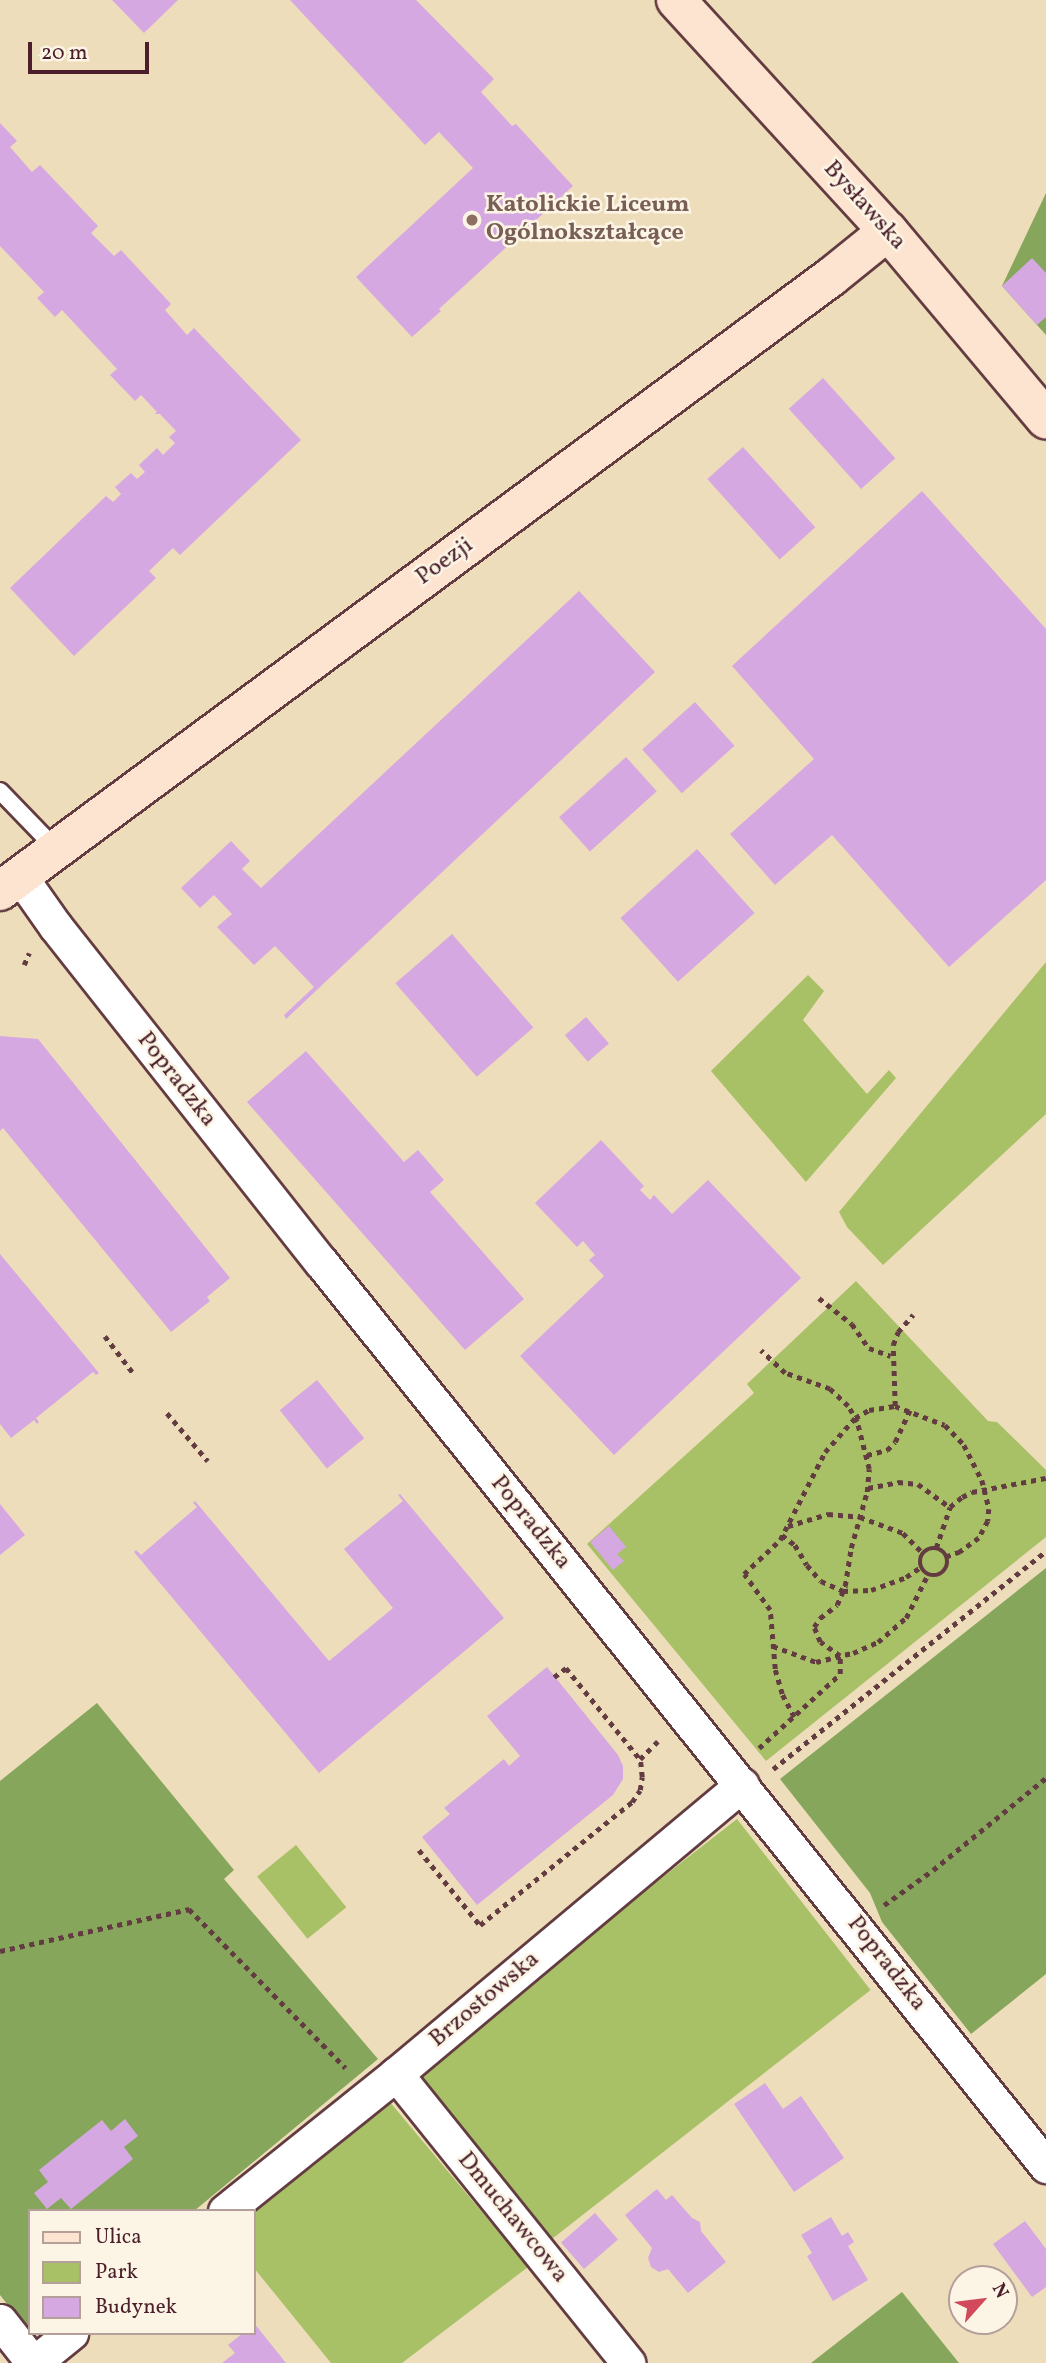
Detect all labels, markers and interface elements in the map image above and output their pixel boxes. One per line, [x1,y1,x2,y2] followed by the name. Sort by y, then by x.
[32,28,152,72] scale bar
[41,39,87,68] text: 20 m
[816,155,912,257] street label: Bysławska
[486,192,689,248] place label: Katolickie Liceum Ogólnokształcące
[464,212,480,228] marker: Katolickie Liceum Ogólnokształcące
[411,532,479,592] street label: Poezji
[130,1027,222,1133] street label: Popradzka
[483,1470,577,1576] street label: Popradzka
[840,1911,932,2017] street label: Popradzka
[424,1946,546,2054] street label: Brzostowska
[450,2147,574,2289] street label: Dmuchawcowa
[28,2209,256,2335] legend
[95,2223,142,2252] text: Ulica
[95,2258,138,2287] text: Park
[948,2265,1018,2335] north arrow
[985,2279,1014,2303] text: N
[95,2293,177,2322] text: Budynek

